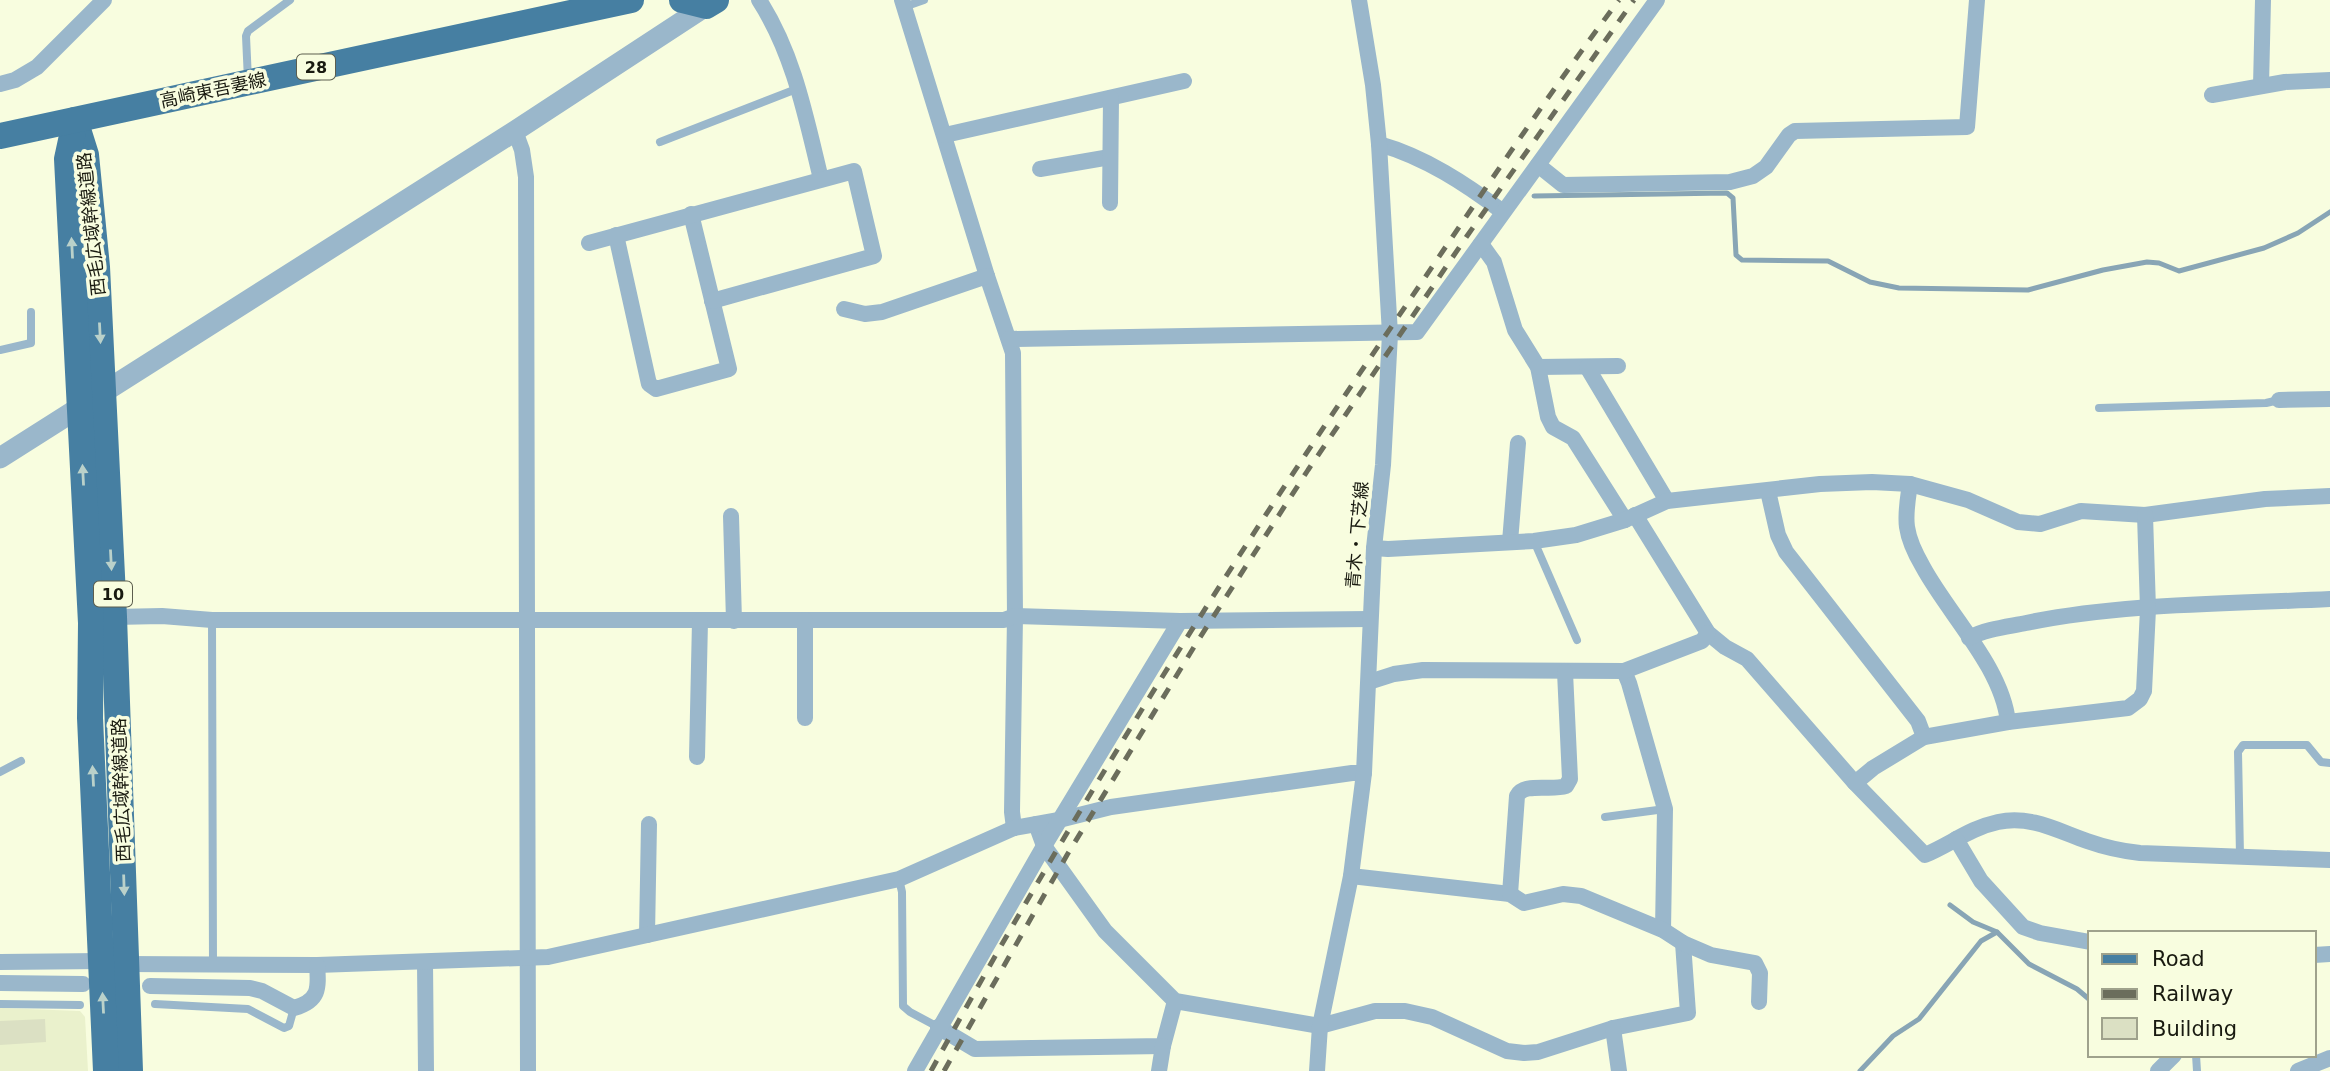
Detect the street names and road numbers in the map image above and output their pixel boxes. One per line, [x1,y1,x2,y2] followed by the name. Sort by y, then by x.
[297,54,335,80] road number: 28
[158,69,268,111] street label: 高崎東吾妻線
[73,151,109,297] street label: 西毛広域幹線道路
[1342,480,1372,590] street label: 青木・下芝線
[94,582,132,607] road number: 10
[108,718,134,862] street label: 西毛広域幹線道路

